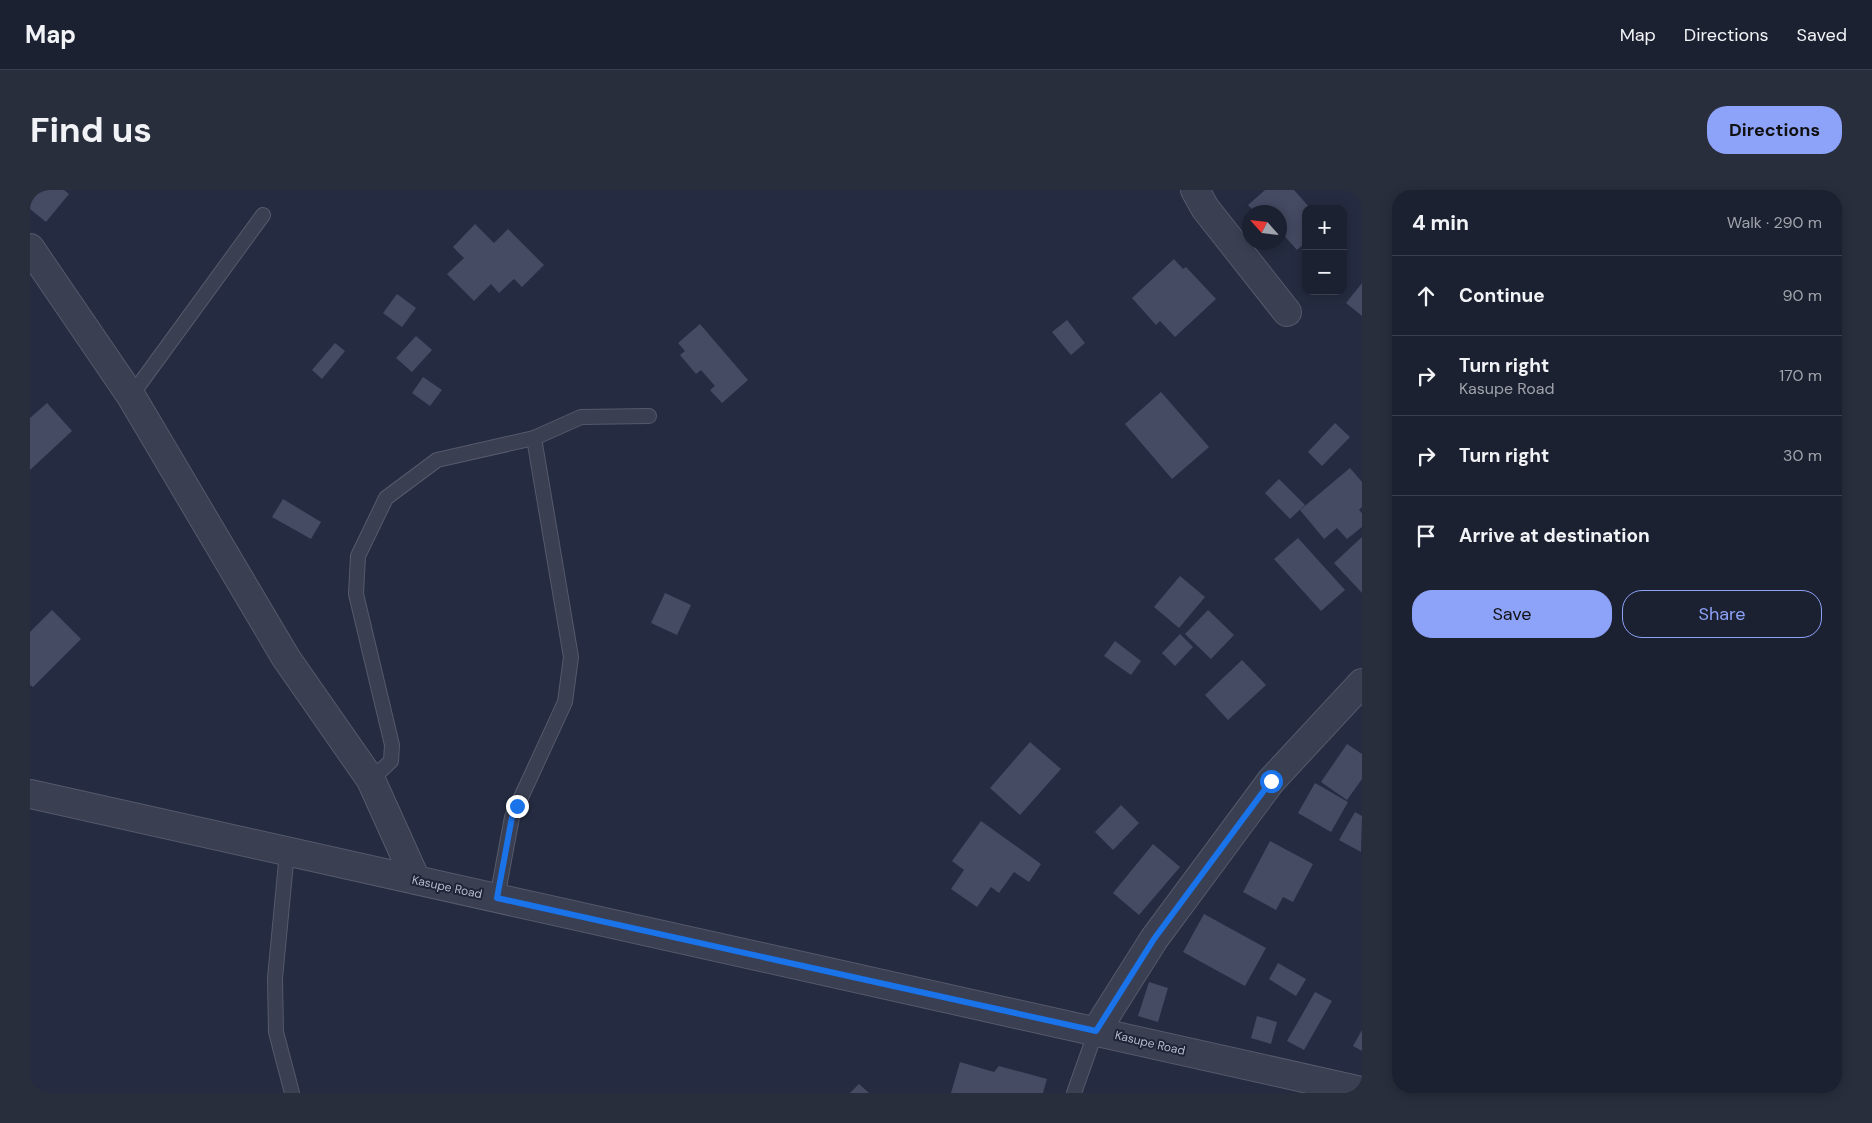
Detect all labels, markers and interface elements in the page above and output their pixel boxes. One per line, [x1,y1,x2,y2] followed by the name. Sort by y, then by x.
[25,19,76,50] text: Map
[1620,23,1656,47] text: Map
[1684,23,1769,47] text: Directions
[1797,23,1847,47] text: Saved
[1707,106,1842,154] button: Directions
[30,107,152,153] text: Find us
[1242,205,1287,250] north arrow
[1302,205,1347,295] map controls
[1302,205,1347,250] button: +
[1412,209,1469,237] text: 4 min
[1727,212,1822,233] text: Walk · 290 m
[1302,250,1347,295] button: −
[1412,282,1440,310] icon: ahead
[1459,283,1545,308] text: Continue
[1782,285,1822,306] text: 90 m
[1459,353,1549,378] text: Turn right
[1412,362,1440,390] icon: right
[1779,365,1822,386] text: 170 m
[1459,378,1555,399] text: Kasupe Road
[1412,442,1440,470] icon: right
[1459,443,1549,468] text: Turn right
[1783,445,1822,466] text: 30 m
[1412,522,1440,550] icon: arrive
[1459,523,1650,548] text: Arrive at destination
[1412,590,1612,638] button: Save
[1622,590,1822,638] button: Share
[1260,770,1283,793] route start
[506,795,529,818] route end
[410,872,484,902] street label: Kasupe Road
[1113,1027,1187,1059] street label: Kasupe Road

